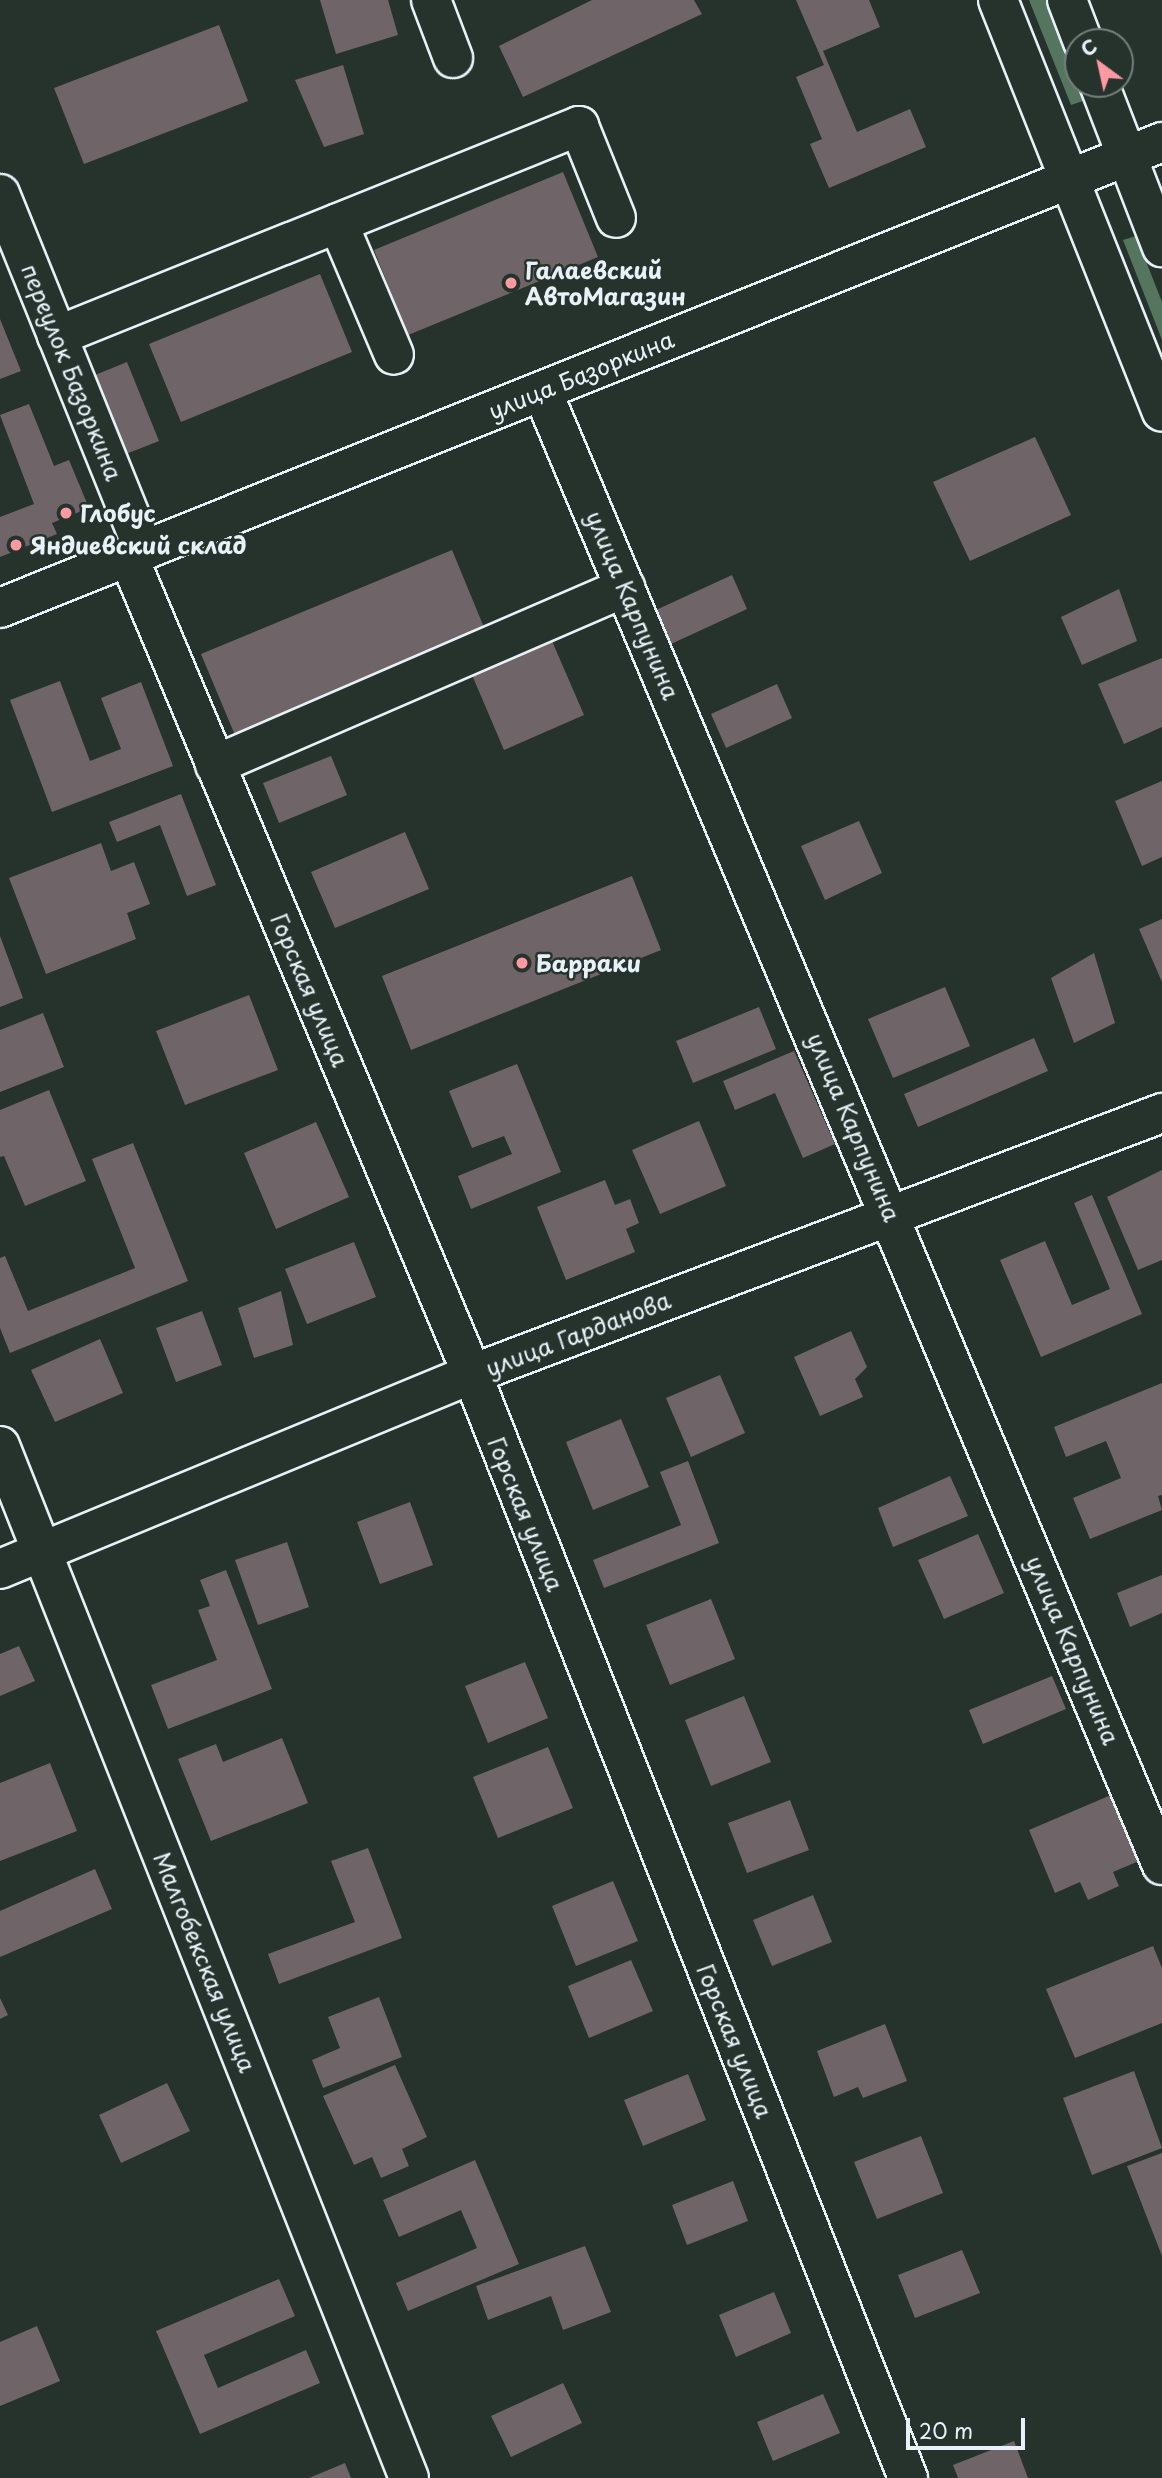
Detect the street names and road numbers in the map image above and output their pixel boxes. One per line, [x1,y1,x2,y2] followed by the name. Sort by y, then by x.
[16,259,128,485] street label: переулок Базоркина
[484,325,678,425] street label: улица Базоркина
[581,506,685,704] street label: улица Карпунина
[265,909,355,1071] street label: Горская улица
[802,1028,906,1226] street label: улица Карпунина
[482,1286,674,1382] street label: улица Гарданова
[482,1432,570,1596] street label: Горская улица
[1021,1551,1125,1749] street label: улица Карпунина
[148,1847,262,2077] street label: Малгобекская улица
[691,1959,779,2123] street label: Горская улица

